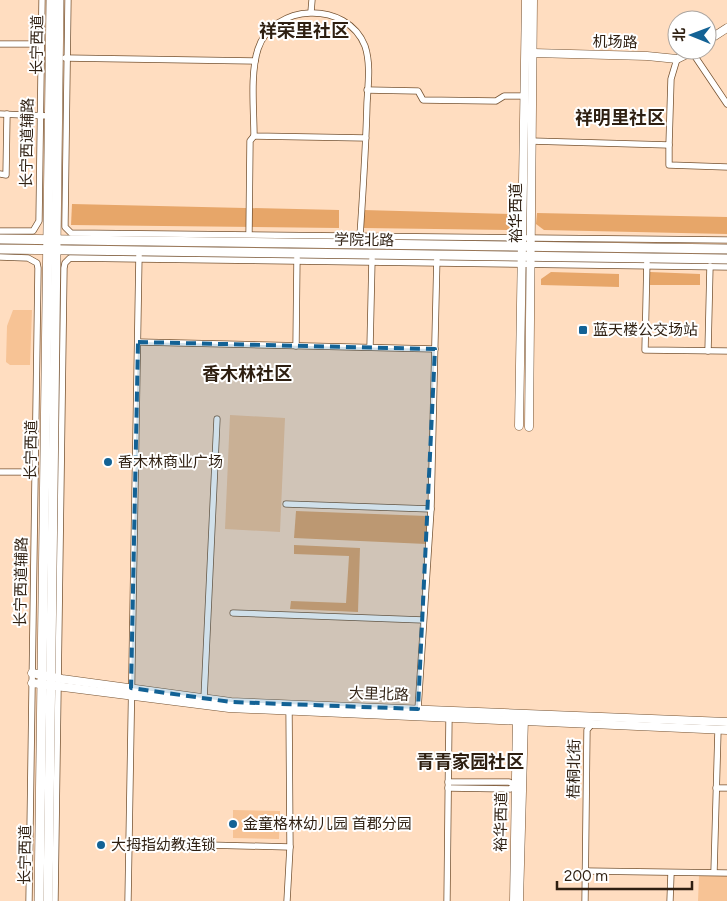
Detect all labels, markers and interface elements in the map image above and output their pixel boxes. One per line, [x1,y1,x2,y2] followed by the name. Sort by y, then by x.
[667,10,717,60] north arrow
[27,15,47,75] street label: 长宁西道
[259,20,349,42] district label: 祥荣里社区
[671,28,688,42] text: 北
[592,33,638,51] street label: 机场路
[17,98,37,188] street label: 长宁西道辅路
[575,107,665,129] district label: 祥明里社区
[507,183,525,243] street label: 裕华西道
[334,230,394,250] street label: 学院北路
[593,321,698,339] place label: 蓝天楼公交场站
[577,324,589,336] marker: 蓝天楼公交场站
[202,363,292,385] district label: 香木林社区
[21,420,41,480] street label: 长宁西道
[118,453,223,471] place label: 香木林商业广场
[102,456,114,468] marker: 香木林商业广场
[11,537,31,627] street label: 长宁西道辅路
[349,684,409,704] street label: 大里北路
[564,739,584,799] street label: 梧桐北街
[416,751,524,773] district label: 青青家园社区
[491,792,511,852] street label: 裕华西道
[243,815,412,833] place label: 金童格林幼儿园 首郡分园
[227,818,239,830] marker: 金童格林幼儿园 首郡分园
[15,825,35,885] street label: 长宁西道
[111,836,216,854] place label: 大拇指幼教连锁
[95,839,107,851] marker: 大拇指幼教连锁
[557,858,692,890] scale bar
[564,867,608,885] text: 200 m

